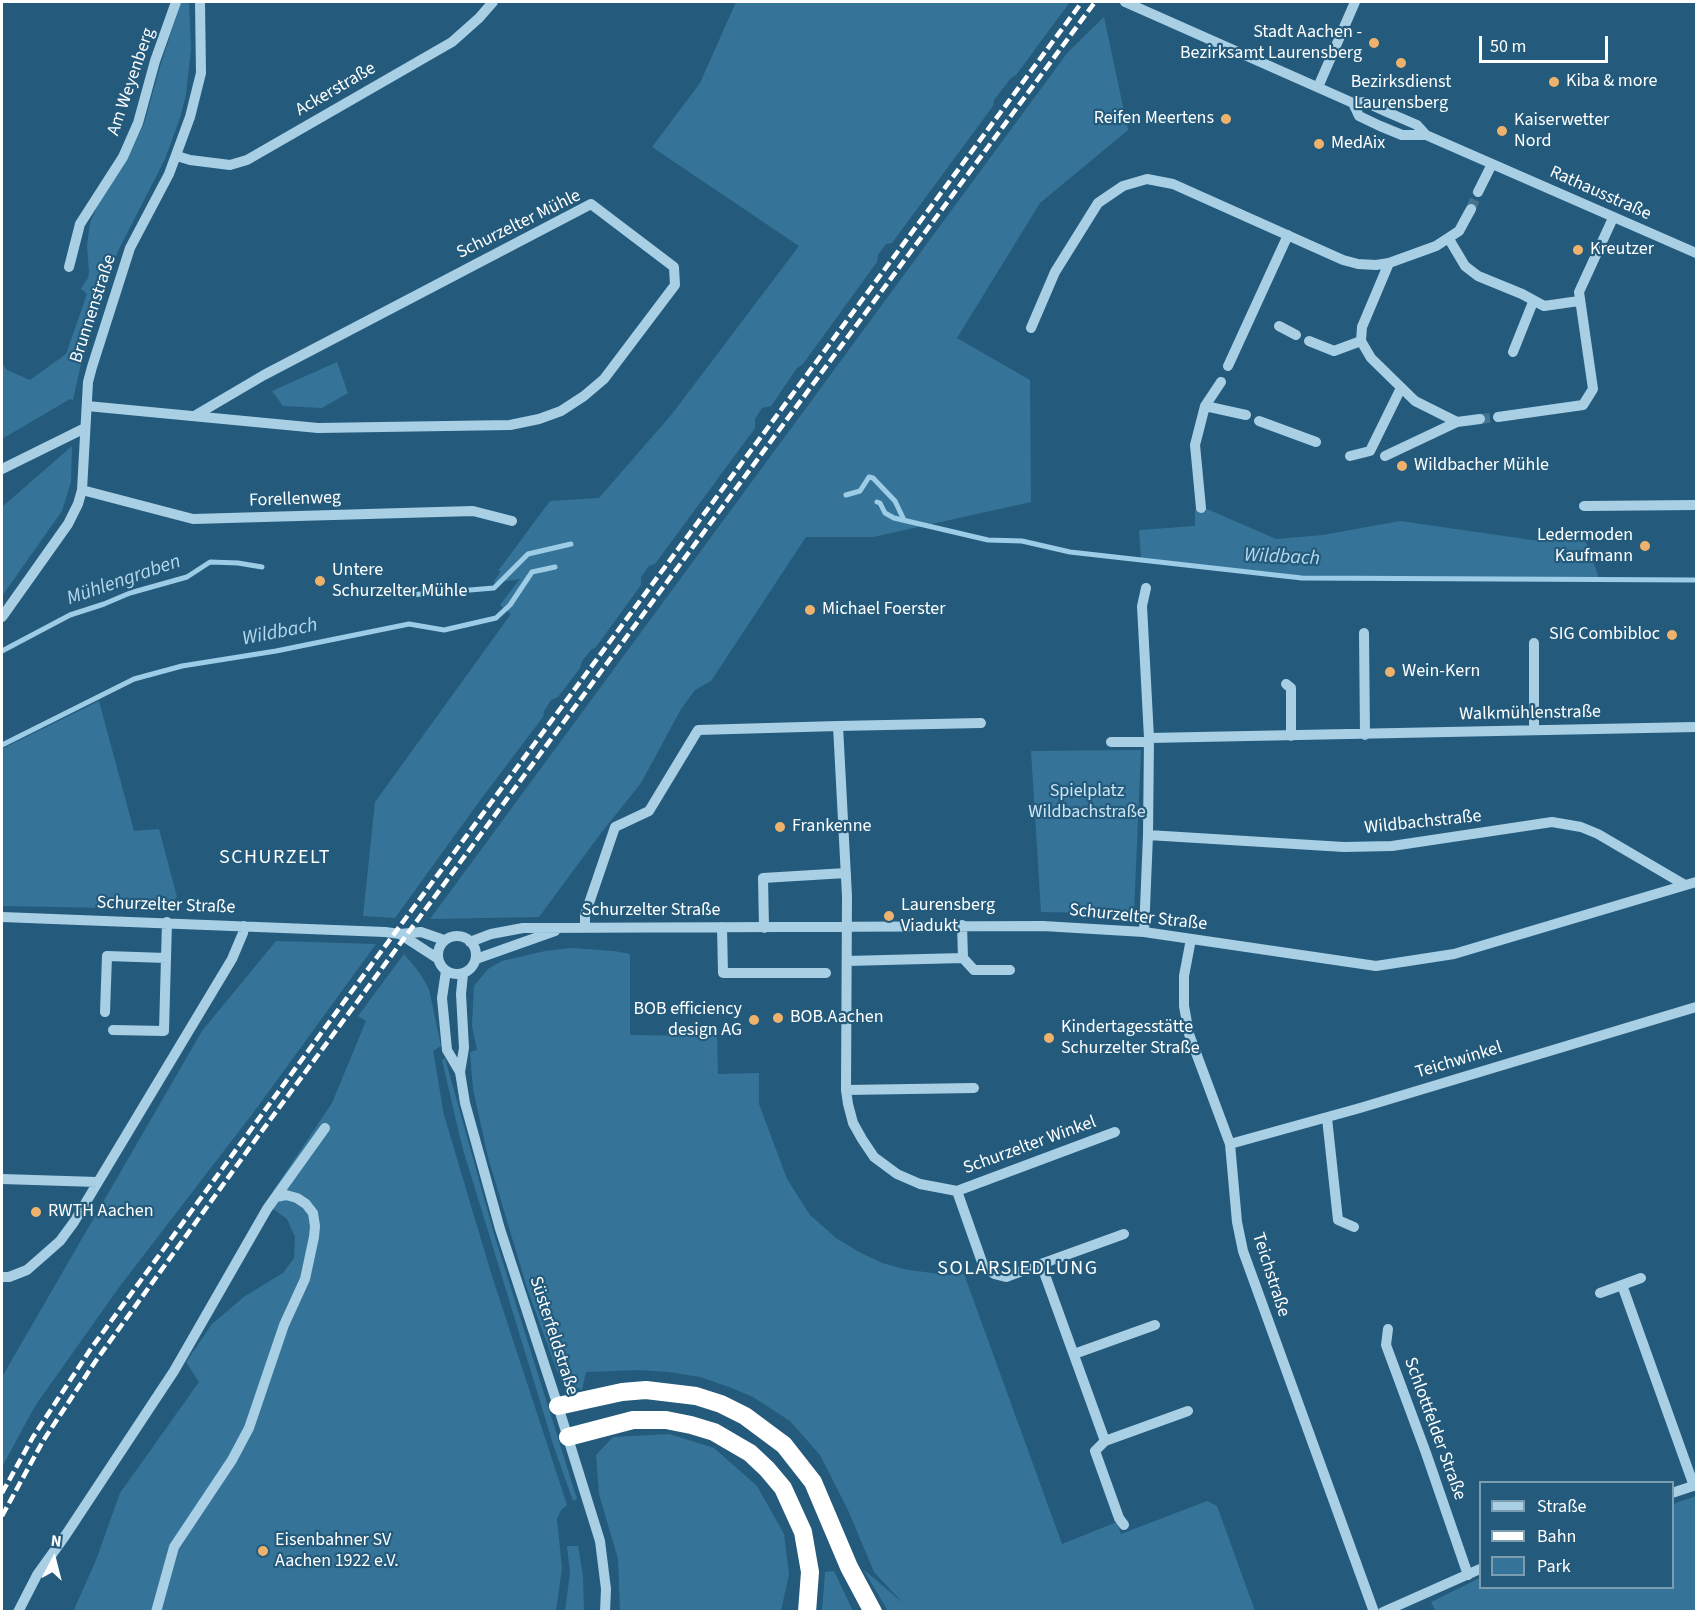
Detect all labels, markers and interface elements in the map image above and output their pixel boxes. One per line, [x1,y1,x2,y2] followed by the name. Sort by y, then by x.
[1180,22,1362,64] place label: Stadt Aachen - Bezirksamt Laurensberg
[1482,24,1611,62] scale bar
[103,25,161,139] street label: Am Weyenberg
[1490,34,1526,59] text: 50 m
[1367,36,1381,50] marker: Stadt Aachen - Bezirksamt Laurensberg
[1394,56,1408,70] marker: Bezirksdienst Laurensberg
[292,58,380,122] street label: Ackerstraße
[1566,71,1657,93] place label: Kiba & more
[1351,72,1451,115] place label: Bezirksdienst Laurensberg
[1547,75,1561,89] marker: Kiba & more
[1094,108,1214,130] place label: Reifen Meertens
[1514,110,1609,152] place label: Kaiserwetter Nord
[1219,112,1233,126] marker: Reifen Meertens
[1495,124,1509,138] marker: Kaiserwetter Nord
[1331,133,1385,155] place label: MedAix
[1312,137,1326,151] marker: MedAix
[1546,162,1654,226] street label: Rathausstraße
[453,186,585,264] street label: Schurzelter Mühle
[1590,239,1654,261] place label: Kreutzer
[1571,243,1585,257] marker: Kreutzer
[66,252,122,366] street label: Brunnenstraße
[1414,455,1549,477] place label: Wildbacher Mühle
[1395,459,1409,473] marker: Wildbacher Mühle
[249,488,341,512] street label: Forellenweg
[1537,525,1633,568] place label: Ledermoden Kaufmann
[1638,539,1652,553] marker: Ledermoden Kaufmann
[1243,544,1321,572] water label: Wildbach
[64,550,184,612] water label: Mühlengraben
[332,560,467,602] place label: Untere Schurzelter Mühle
[313,574,327,588] marker: Untere Schurzelter Mühle
[822,599,945,621] place label: Michael Foerster
[803,603,817,617] marker: Michael Foerster
[240,614,320,652] water label: Wildbach
[1549,624,1660,646] place label: SIG Combibloc
[1665,628,1679,642] marker: SIG Combibloc
[1402,661,1480,683] place label: Wein-Kern
[1383,665,1397,679] marker: Wein-Kern
[1459,702,1601,726] street label: Walkmühlenstraße
[1028,781,1146,824] park label: Spielplatz Wildbachstraße
[1363,806,1483,840] street label: Wildbachstraße
[792,816,871,838] place label: Frankenne
[773,820,787,834] marker: Frankenne
[219,847,331,871] district label: SCHURZELT
[96,893,236,919] street label: Schurzelter Straße
[901,895,995,938] place label: Laurensberg Viadukt
[582,900,720,922] street label: Schurzelter Straße
[1068,900,1208,936] street label: Schurzelter Straße
[882,909,896,923] marker: Laurensberg Viadukt
[633,999,742,1042] place label: BOB efficiency design AG
[790,1007,884,1029] place label: BOB.Aachen
[771,1011,785,1025] marker: BOB.Aachen
[747,1013,761,1027] marker: BOB efficiency design AG
[1061,1017,1200,1060] place label: Kindertagesstätte Schurzelter Straße
[1042,1031,1056,1045] marker: Kindertagesstätte Schurzelter Straße
[1413,1038,1505,1084] street label: Teichwinkel
[961,1112,1099,1180] street label: Schurzelter Winkel
[48,1201,154,1223] place label: RWTH Aachen
[29,1205,43,1219] marker: RWTH Aachen
[1246,1230,1294,1320] street label: Teichstraße
[937,1258,1099,1282] district label: SOLARSIEDLUNG
[524,1274,582,1398] street label: Süsterfeldstraße
[1398,1355,1470,1503] street label: Schlottfelder Straße
[1479,1481,1674,1589] legend
[1537,1494,1586,1519] text: Straße
[1537,1524,1576,1549] text: Bahn
[24,1529,84,1589] north arrow
[50,1530,63,1553] text: N
[275,1530,399,1572] place label: Eisenbahner SV Aachen 1922 e.V.
[256,1544,270,1558] marker: Eisenbahner SV Aachen 1922 e.V.
[1537,1554,1571,1579] text: Park

